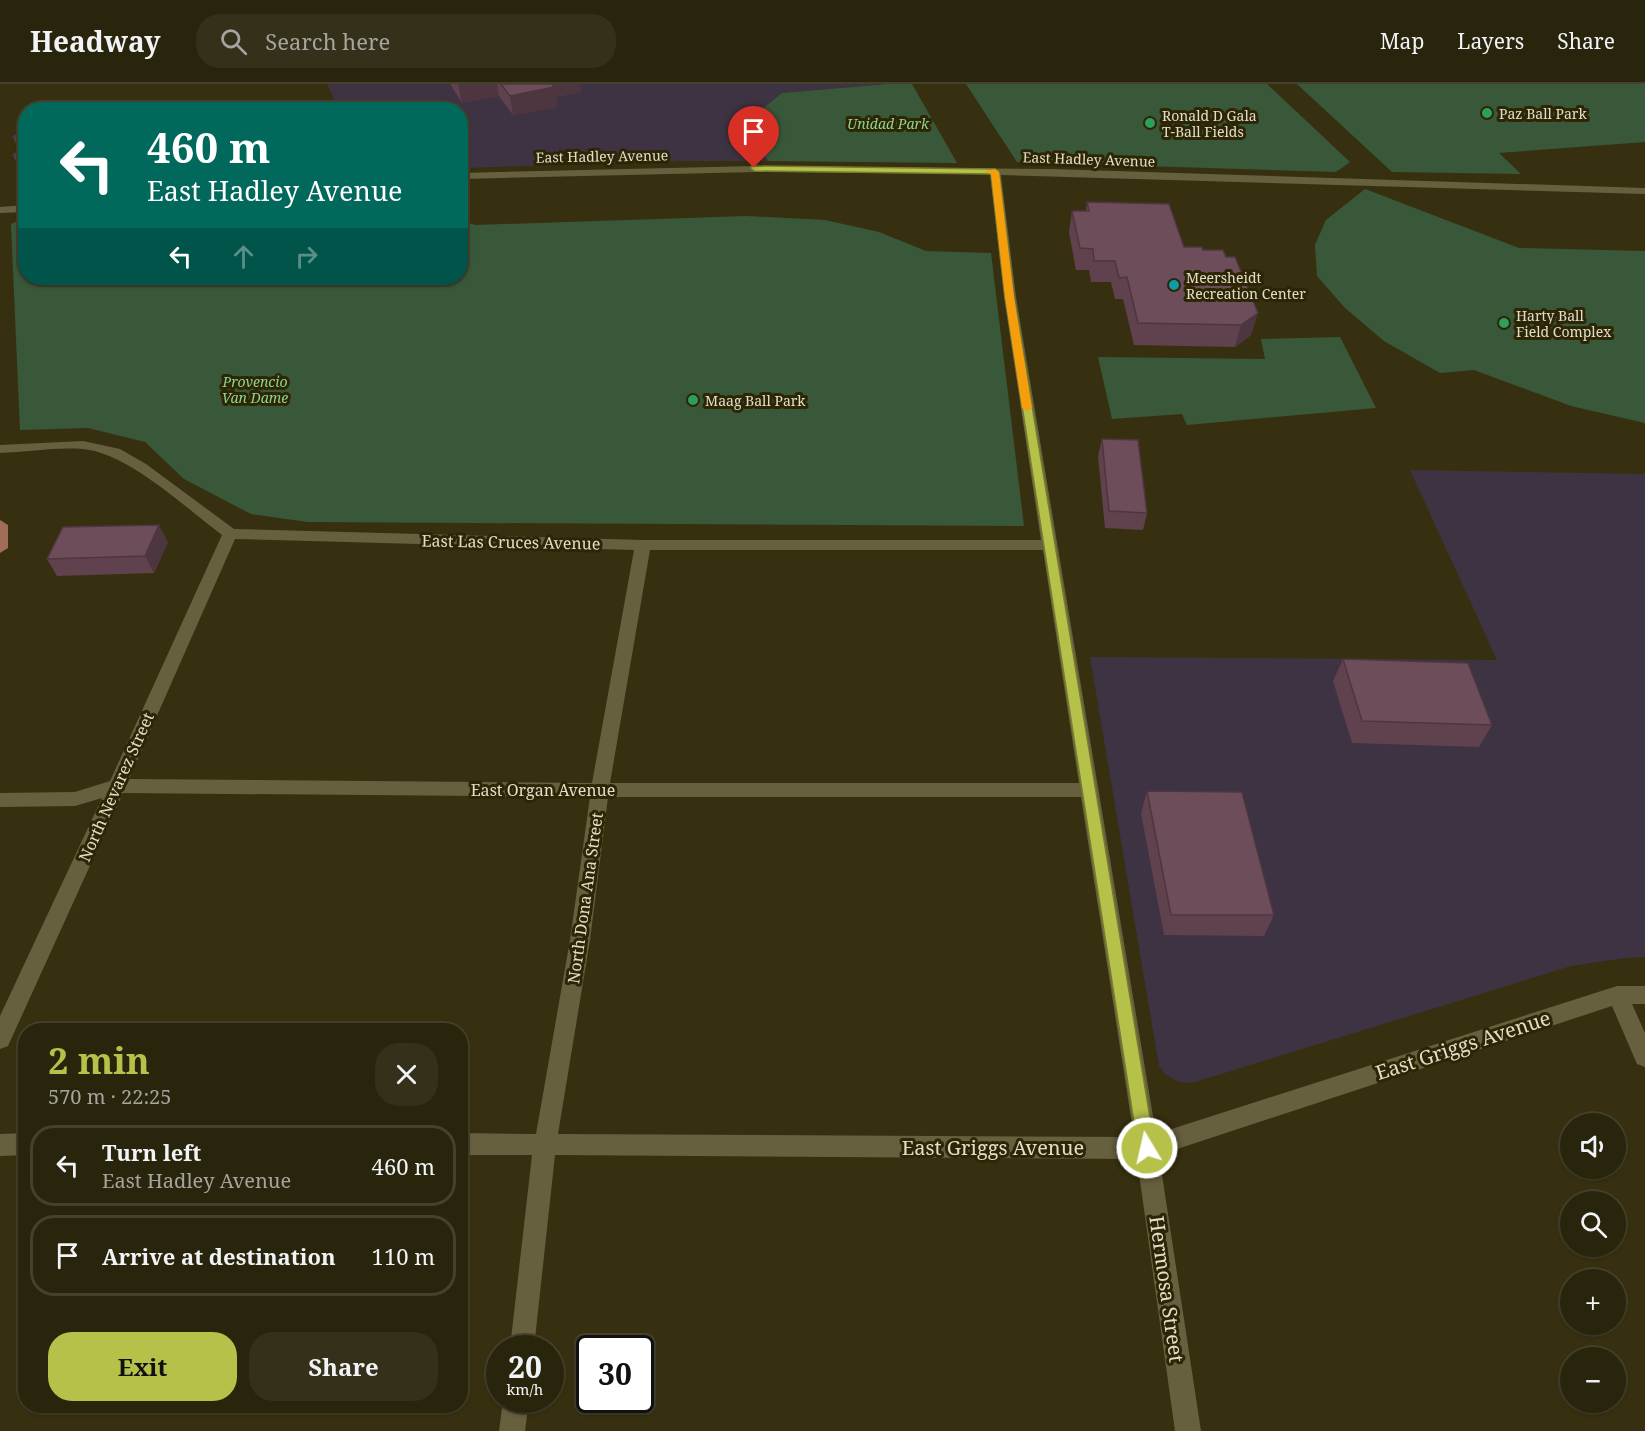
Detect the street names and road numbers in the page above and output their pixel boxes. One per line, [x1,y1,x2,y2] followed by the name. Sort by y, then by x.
[536,145,668,167] street label: East Hadley Avenue
[1022,147,1156,171] street label: East Hadley Avenue
[421,529,601,555] street label: East Las Cruces Avenue
[73,709,159,865] street label: North Nevarez Street
[471,779,615,801] street label: East Organ Avenue
[562,811,608,985] street label: North Dona Ana Street
[1372,1004,1554,1086] street label: East Griggs Avenue
[902,1134,1084,1161] street label: East Griggs Avenue
[1143,1214,1191,1364] street label: Hermosa Street

